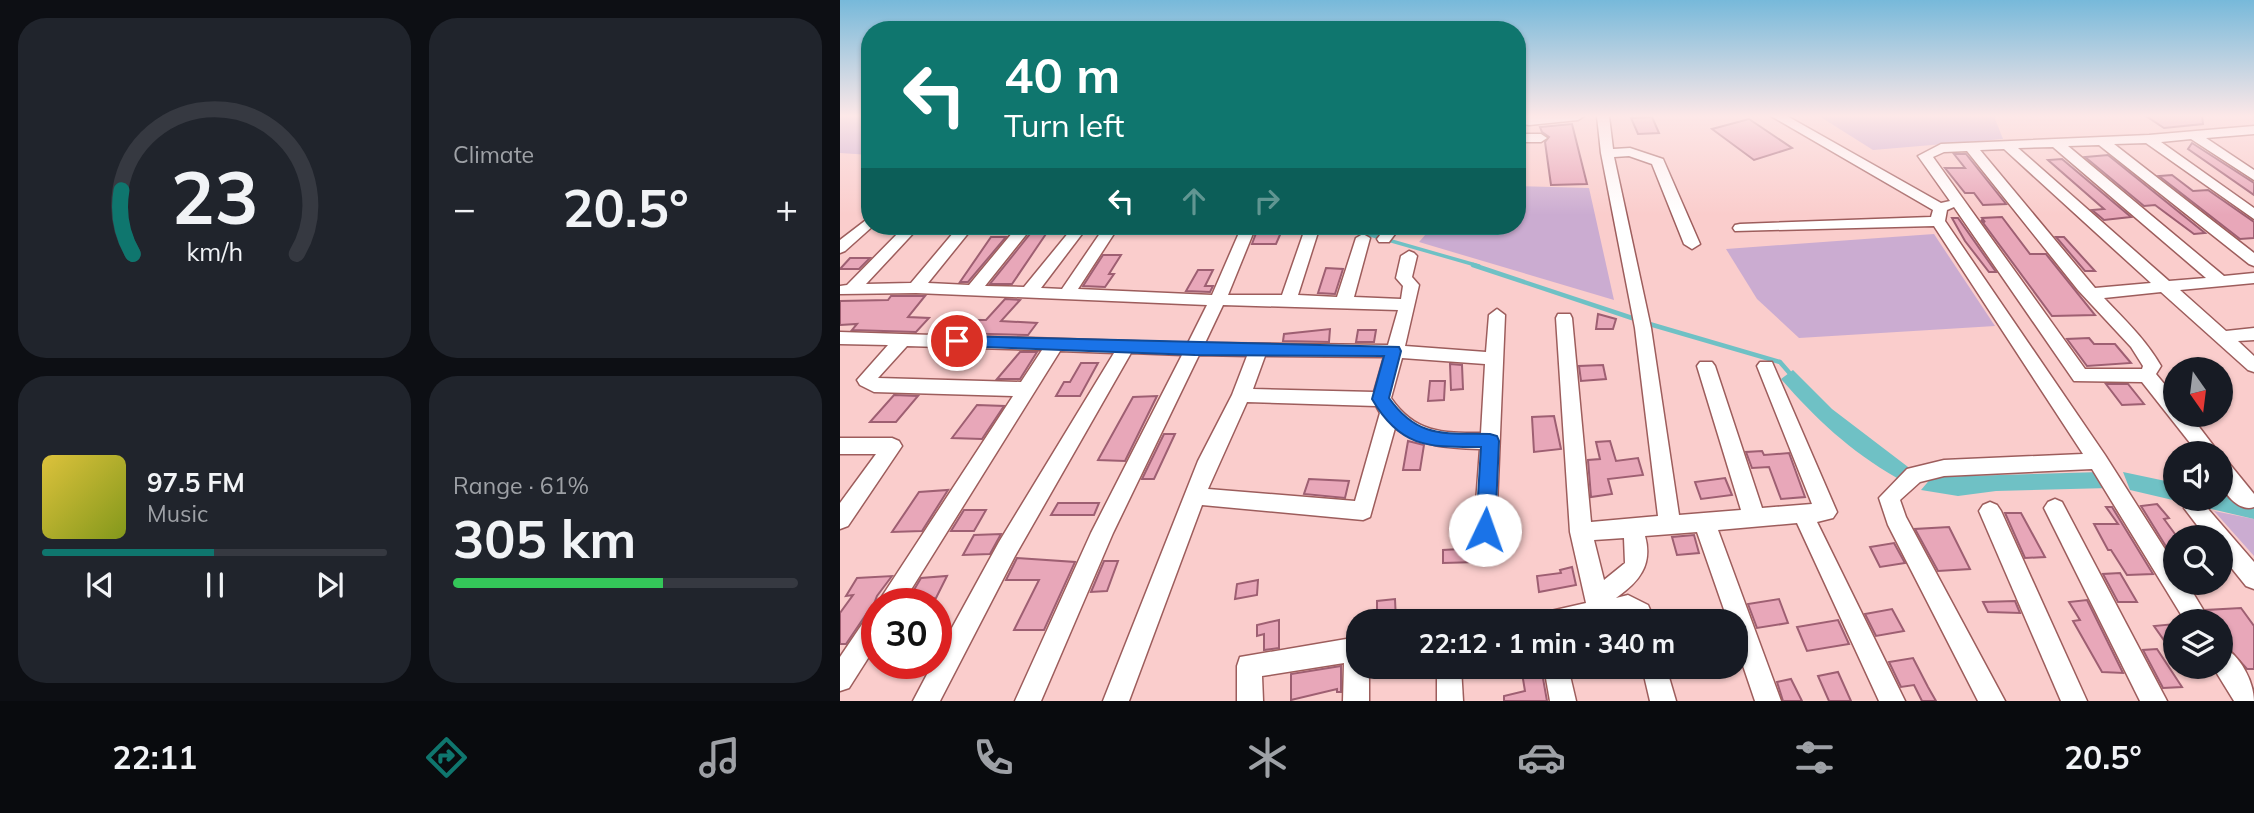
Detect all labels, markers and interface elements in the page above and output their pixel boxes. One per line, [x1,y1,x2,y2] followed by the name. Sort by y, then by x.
[1004,44,1120,105] text: 40 m
[889,49,980,140] icon: left
[1004,105,1124,145] text: Turn left
[453,140,534,169] text: Climate
[171,151,258,242] text: 23
[562,175,689,240] text: 20.5°
[1102,182,1140,220] icon: left
[1175,182,1213,220] icon: ahead
[1248,182,1286,220] icon: right
[453,184,476,232] text: −
[775,184,798,232] text: +
[186,236,243,267] text: km/h
[927,311,987,371] pin
[938,322,976,360] icon: arrive
[2163,357,2233,427] north arrow
[2163,357,2233,679] map controls
[2163,441,2233,511] button: sound
[147,466,245,499] text: 97.5 FM
[453,471,589,500] text: Range · 61%
[1448,493,1522,567] position arrow
[147,499,208,528] text: Music
[453,506,636,571] text: 305 km
[2163,525,2233,595] button: search
[81,566,119,604] icon: previous
[196,566,234,604] icon: pause
[311,566,349,604] icon: next
[861,588,952,679] speed limit sign: 30
[2163,609,2233,679] button: layers
[1419,627,1675,660] text: 22:12 · 1 min · 340 m
[422,733,471,782] icon: directions
[695,733,744,782] icon: music
[969,733,1018,782] icon: phone
[1243,733,1292,782] icon: climate
[1517,733,1566,782] icon: car
[1790,733,1839,782] icon: filters
[112,737,197,777] text: 22:11
[2064,737,2142,777] text: 20.5°

